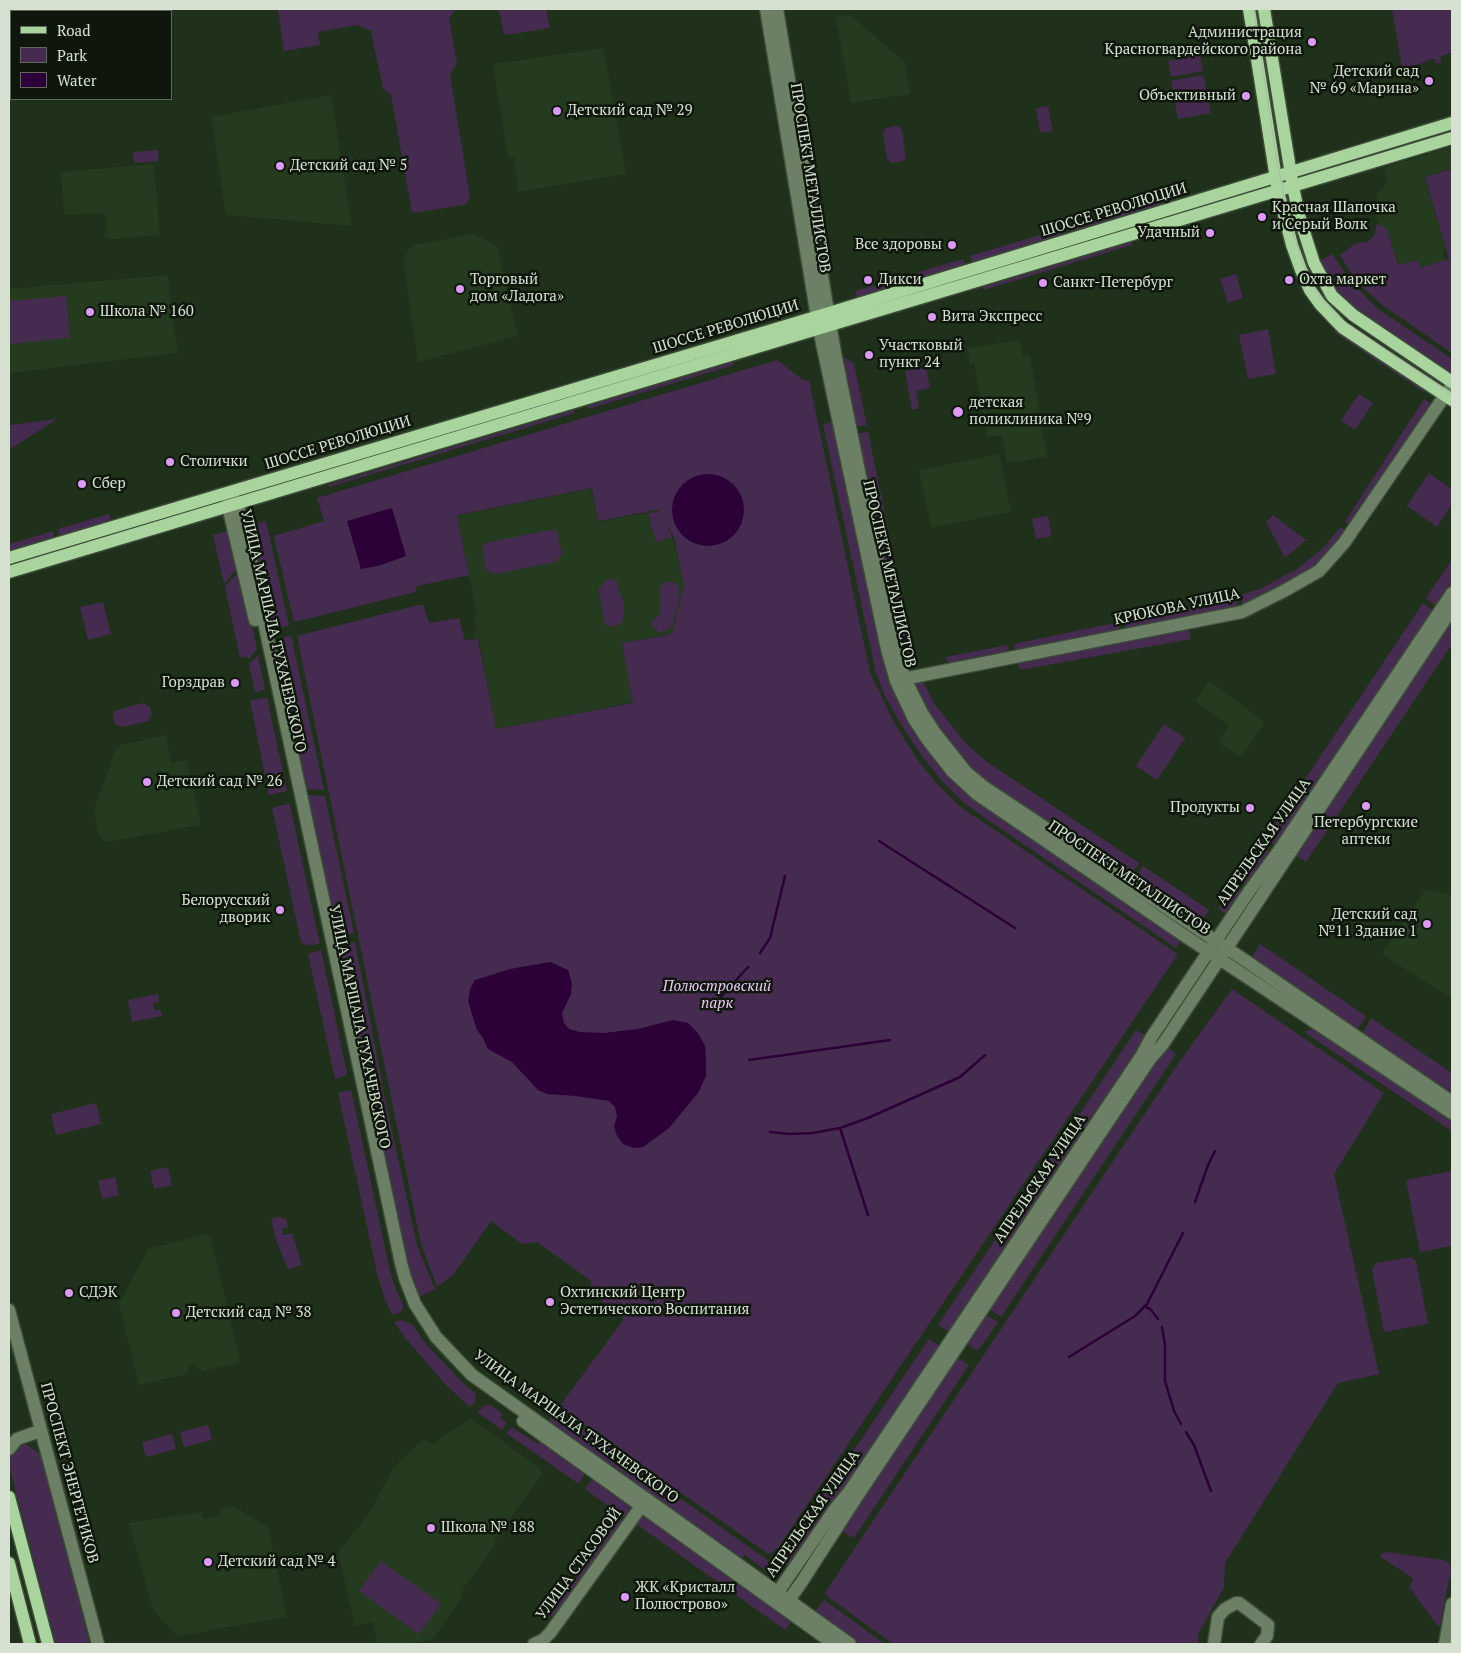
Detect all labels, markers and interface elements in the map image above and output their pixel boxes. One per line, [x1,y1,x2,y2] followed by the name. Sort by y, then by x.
[10,10,172,100] legend
[57,20,90,40] text: Road
[1104,24,1302,59] place label: Администрация Красногвардейского района
[1306,36,1318,48] marker: Администрация Красногвардейского района
[57,45,87,65] text: Park
[1310,63,1419,98] place label: Детский сад № 69 «Марина»
[57,70,96,90] text: Water
[1423,75,1435,87] marker: Детский сад № 69 «Марина»
[786,82,834,274] street label: ПРОСПЕКТ МЕТАЛЛИСТОВ
[1139,87,1236,105] place label: Объективный
[1240,90,1252,102] marker: Объективный
[567,102,692,120] place label: Детский сад № 29
[551,105,563,117] marker: Детский сад № 29
[290,157,407,175] place label: Детский сад № 5
[274,160,286,172] marker: Детский сад № 5
[1039,179,1189,241] street label: ШОССЕ РЕВОЛЮЦИИ
[1272,199,1396,234] place label: Красная Шапочка и Серый Волк
[1256,211,1268,223] marker: Красная Шапочка и Серый Волк
[1137,224,1200,242] place label: Удачный
[1204,227,1216,239] marker: Удачный
[855,236,942,254] place label: Все здоровы
[946,239,958,251] marker: Все здоровы
[470,271,564,306] place label: Торговый дом «Ладога»
[878,271,922,289] place label: Дикси
[1299,271,1386,289] place label: Охта маркет
[862,274,874,286] marker: Дикси
[1053,274,1173,292] place label: Санкт-Петербург
[1283,274,1295,286] marker: Охта маркет
[1037,277,1049,289] marker: Санкт-Петербург
[454,283,466,295] marker: Торговый дом «Ладога»
[651,296,801,358] street label: ШОССЕ РЕВОЛЮЦИИ
[100,303,194,321] place label: Школа № 160
[84,306,96,318] marker: Школа № 160
[942,308,1042,326] place label: Вита Экспресс
[926,311,938,323] marker: Вита Экспресс
[879,337,963,372] place label: Участковый пункт 24
[863,349,875,361] marker: Участковый пункт 24
[969,394,1091,429] place label: детская поликлиника №9
[951,405,965,419] marker: детская поликлиника №9
[263,412,413,474] street label: ШОССЕ РЕВОЛЮЦИИ
[180,453,248,471] place label: Столички
[164,456,176,468] marker: Столички
[92,475,126,493] place label: Сбер
[76,478,88,490] marker: Сбер
[859,479,919,669] street label: ПРОСПЕКТ МЕТАЛЛИСТОВ
[236,508,310,754] street label: УЛИЦА МАРШАЛА ТУХАЧЕВСКОГО
[1113,585,1241,629] street label: КРЮКОВА УЛИЦА
[162,674,225,692] place label: Горздрав
[229,677,241,689] marker: Горздрав
[157,773,282,791] place label: Детский сад № 26
[1213,775,1315,909] street label: АПРЕЛЬСКАЯ УЛИЦА
[141,776,153,788] marker: Детский сад № 26
[1170,799,1240,817] place label: Продукты
[1360,800,1372,812] marker: Петербургские аптеки
[1244,802,1256,814] marker: Продукты
[1314,814,1418,849] place label: Петербургские аптеки
[1045,817,1213,939] street label: ПРОСПЕКТ МЕТАЛЛИСТОВ
[181,892,270,927] place label: Белорусский дворик
[324,903,394,1151] street label: УЛИЦА МАРШАЛА ТУХАЧЕВСКОГО
[274,904,286,916] marker: Белорусский дворик
[1318,906,1417,941] place label: Детский сад №11 Здание 1
[1421,918,1433,930] marker: Детский сад №11 Здание 1
[663,978,771,1013] park label: Полюстровский парк
[990,1111,1090,1247] street label: АПРЕЛЬСКАЯ УЛИЦА
[79,1284,118,1302] place label: СДЭК
[560,1284,750,1319] place label: Охтинский Центр Эстетического Воспитания
[63,1287,75,1299] marker: СДЭК
[544,1296,556,1308] marker: Охтинский Центр Эстетического Воспитания
[186,1304,311,1322] place label: Детский сад № 38
[170,1307,182,1319] marker: Детский сад № 38
[470,1347,682,1507] street label: УЛИЦА МАРШАЛА ТУХАЧЕВСКОГО
[36,1381,102,1565] street label: ПРОСПЕКТ ЭНЕРГЕТИКОВ
[762,1447,864,1581] street label: АПРЕЛЬСКАЯ УЛИЦА
[532,1505,626,1623] street label: УЛИЦА СТАСОВОЙ
[441,1519,535,1537] place label: Школа № 188
[425,1522,437,1534] marker: Школа № 188
[218,1553,335,1571] place label: Детский сад № 4
[202,1556,214,1568] marker: Детский сад № 4
[635,1579,735,1614] place label: ЖК «Кристалл Полюстрово»
[619,1591,631,1603] marker: ЖК «Кристалл Полюстрово»

